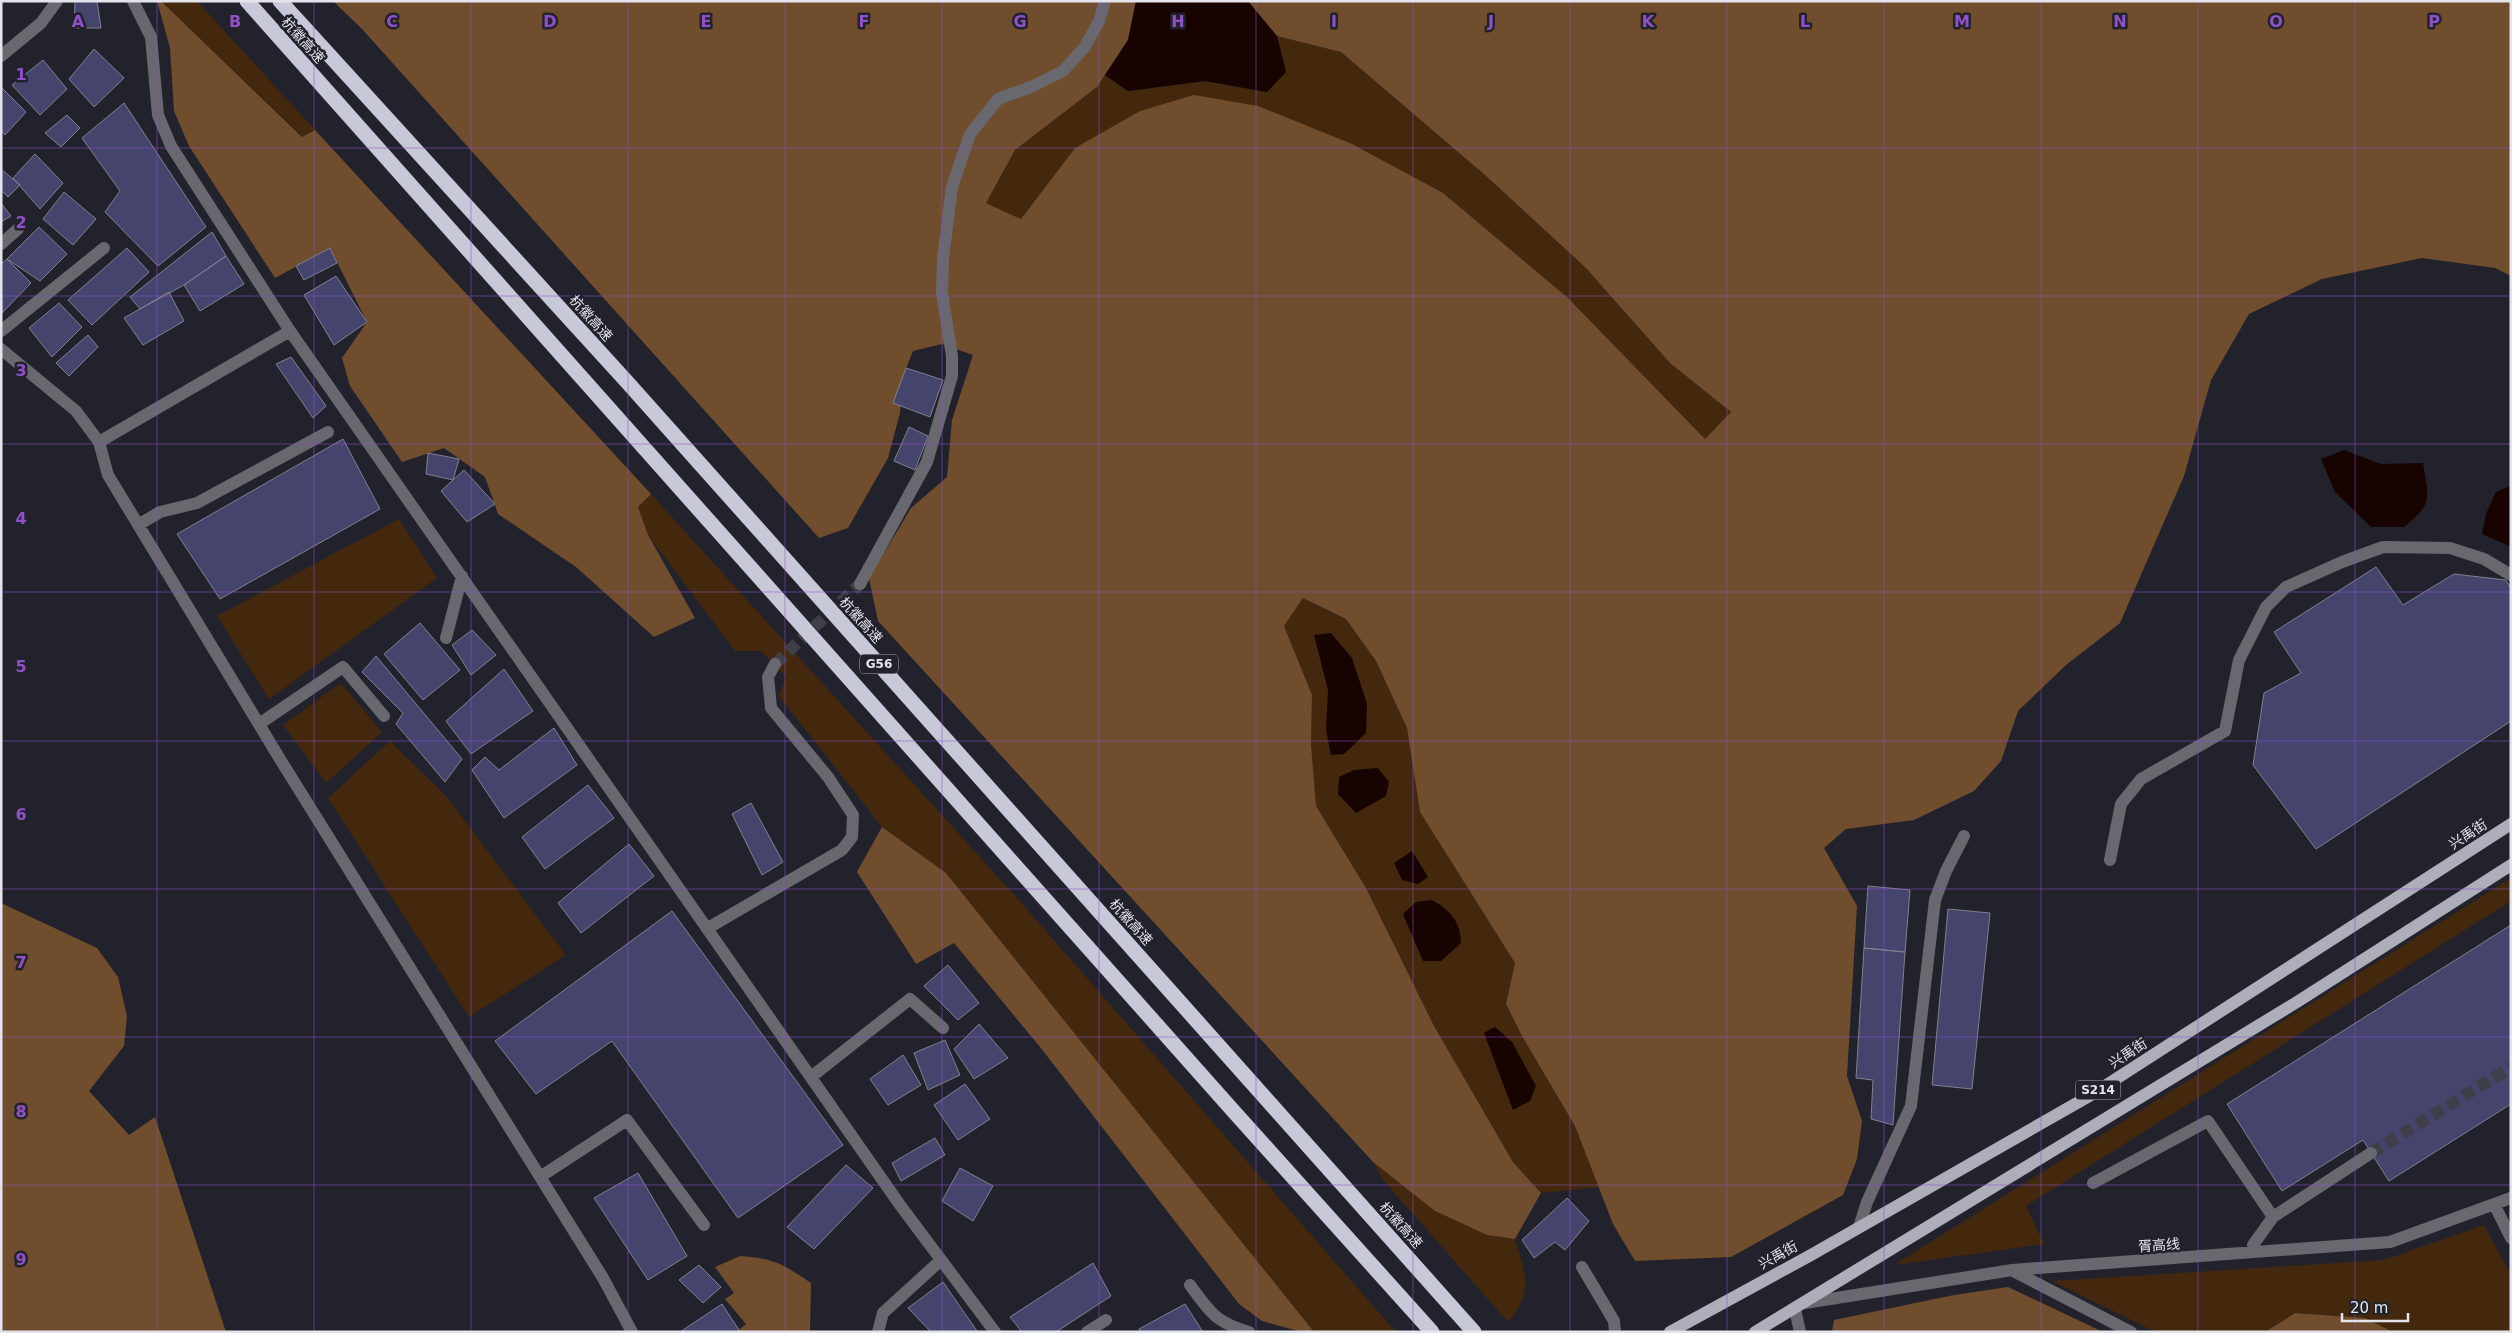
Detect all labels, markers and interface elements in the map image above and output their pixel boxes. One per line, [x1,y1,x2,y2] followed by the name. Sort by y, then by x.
[72,12,85,31] text: A
[229,12,241,31] text: B
[386,12,398,31] text: C
[543,12,557,31] text: D
[701,12,711,31] text: E
[859,12,869,31] text: F
[1013,12,1027,31] text: G
[1171,12,1185,31] text: H
[1331,12,1337,31] text: I
[1487,12,1494,31] text: J
[1642,12,1655,31] text: K
[1800,12,1810,31] text: L
[1954,12,1970,31] text: M
[2113,12,2127,31] text: N
[2269,12,2283,31] text: O
[2428,12,2440,31] text: P
[278,14,328,66] street label: 杭徽高速
[15,65,27,84] text: 1
[15,213,27,232] text: 2
[566,292,616,344] street label: 杭徽高速
[15,361,27,380] text: 3
[15,509,27,528] text: 4
[836,594,886,646] street label: 杭徽高速
[860,654,898,674] road number: G56
[15,657,27,676] text: 5
[15,805,27,824] text: 6
[2446,816,2490,852] street label: 兴禹街
[1106,896,1156,948] street label: 杭徽高速
[15,953,27,972] text: 7
[2106,1035,2150,1071] street label: 兴禹街
[2076,1080,2120,1100] road number: S214
[15,1102,27,1121] text: 8
[1376,1199,1426,1251] street label: 杭徽高速
[2137,1236,2181,1254] street label: 胥高线
[1756,1238,1800,1272] street label: 兴禹街
[15,1250,27,1269] text: 9
[2342,1290,2408,1322] scale bar
[2350,1299,2388,1317] text: 20 m

